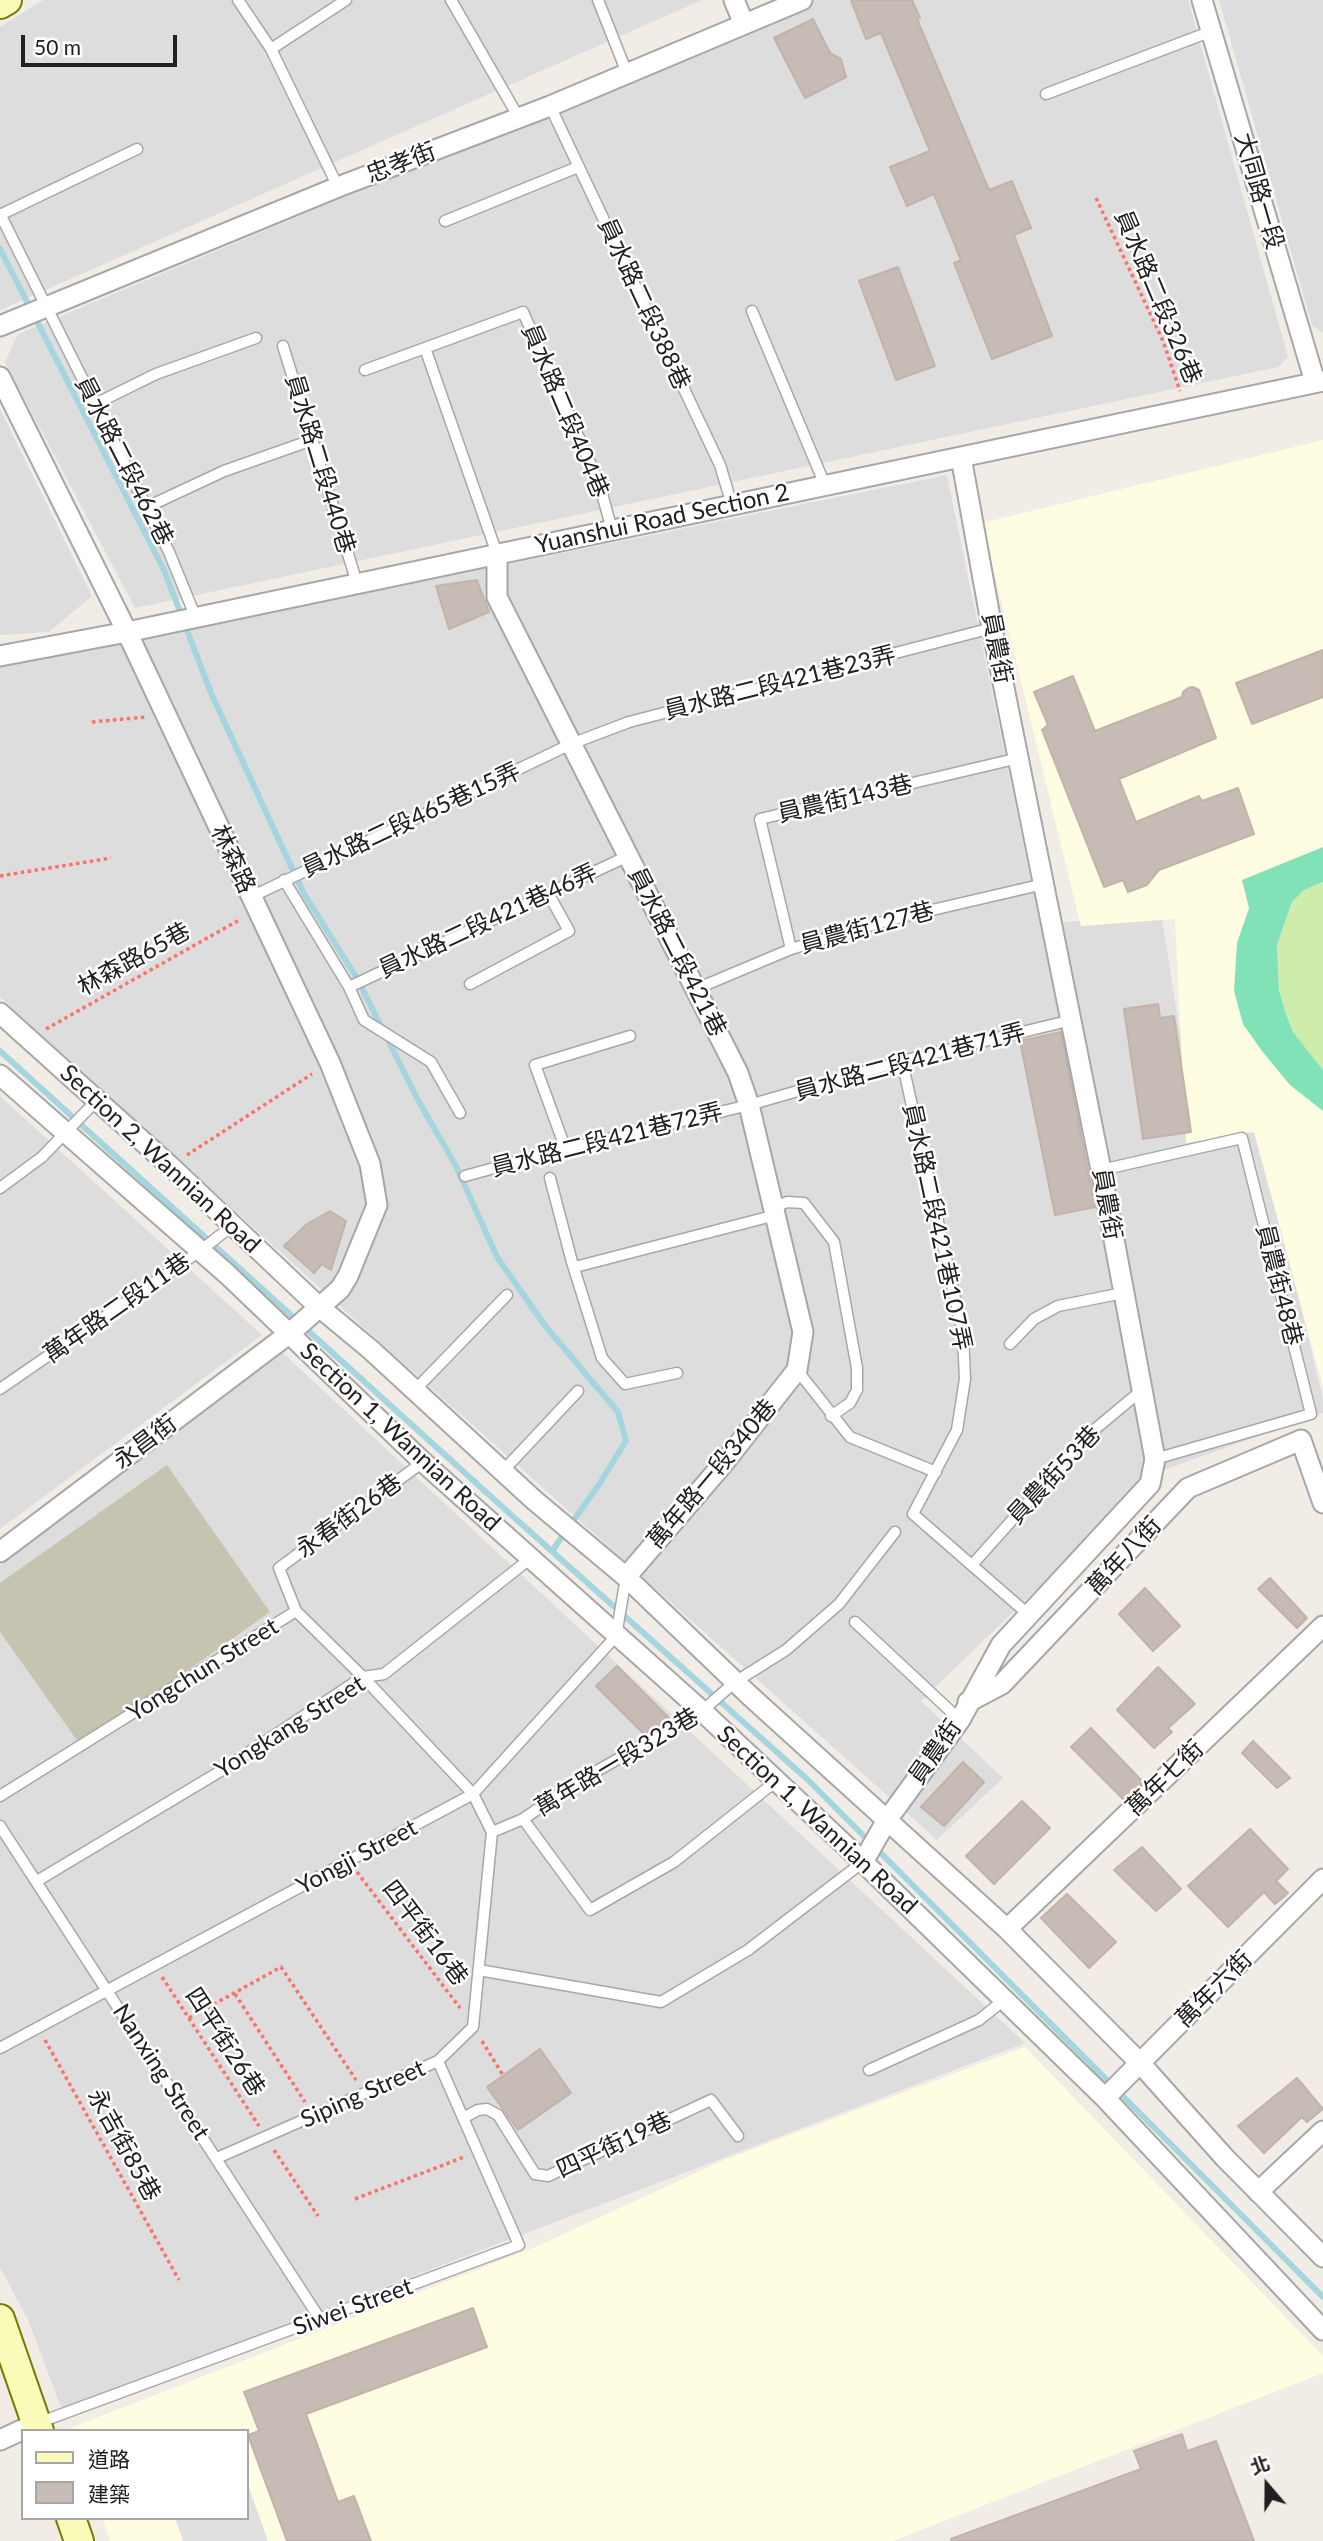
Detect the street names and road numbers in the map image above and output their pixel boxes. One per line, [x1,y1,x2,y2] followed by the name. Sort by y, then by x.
[1229,129,1289,253] street label: 大同路一段
[362,137,440,189] street label: 忠孝街
[1108,206,1208,388] street label: 員水路二段326巷
[592,214,696,394] street label: 員水路二段388巷
[515,320,615,502] street label: 員水路二段404巷
[279,371,361,557] street label: 員水路二段440巷
[69,372,179,550] street label: 員水路二段462巷
[532,478,792,560] street label: Yuanshui Road Section 2
[976,610,1018,686] street label: 員農街
[661,640,899,726] street label: 員水路二段421巷23弄
[297,757,525,883] street label: 員水路二段465巷15弄
[775,769,915,829] street label: 員農街143巷
[205,820,261,898] street label: 林森路
[374,858,602,984] street label: 員水路二段421巷46弄
[622,863,732,1041] street label: 員水路二段421巷
[797,896,937,960] street label: 員農街127巷
[73,916,195,1002] street label: 林森路65巷
[792,1017,1028,1107] street label: 員水路二段421巷71弄
[54,1059,266,1259] street label: Section 2, Wannian Road
[488,1097,726,1183] street label: 員水路二段421巷72弄
[897,1101,977,1353] street label: 員水路二段421巷107弄
[1087,1166,1127,1242] street label: 員農街
[1250,1221,1308,1349] street label: 員農街48巷
[38,1247,196,1369] street label: 萬年路二段11巷
[294,1337,506,1537] street label: Section 1, Wannian Road
[641,1394,783,1554] street label: 萬年路一段340巷
[108,1409,182,1475] street label: 永昌街
[1001,1420,1107,1530] street label: 員農街53巷
[290,1468,408,1564] street label: 永春街26巷
[1081,1511,1167,1601] street label: 萬年八街
[122,1612,284,1728] street label: Yongchun Street
[210,1669,370,1785] street label: Yongkang Street
[530,1702,704,1822] street label: 萬年路一段323巷
[903,1714,967,1790] street label: 員農街
[711,1720,923,1920] street label: Section 1, Wannian Road
[1120,1734,1210,1822] street label: 萬年七街
[292,1813,422,1901] street label: Yongji Street
[376,1875,474,1991] street label: 四平街16巷
[1170,1945,1258,2033] street label: 萬年六街
[179,1982,271,2102] street label: 四平街26巷
[106,1999,216,2145] street label: Nanxing Street
[296,2054,430,2134] street label: Siping Street
[81,2084,167,2206] street label: 永吉街85巷
[552,2106,676,2184] street label: 四平街19巷
[289,2272,417,2342] street label: Siwei Street

